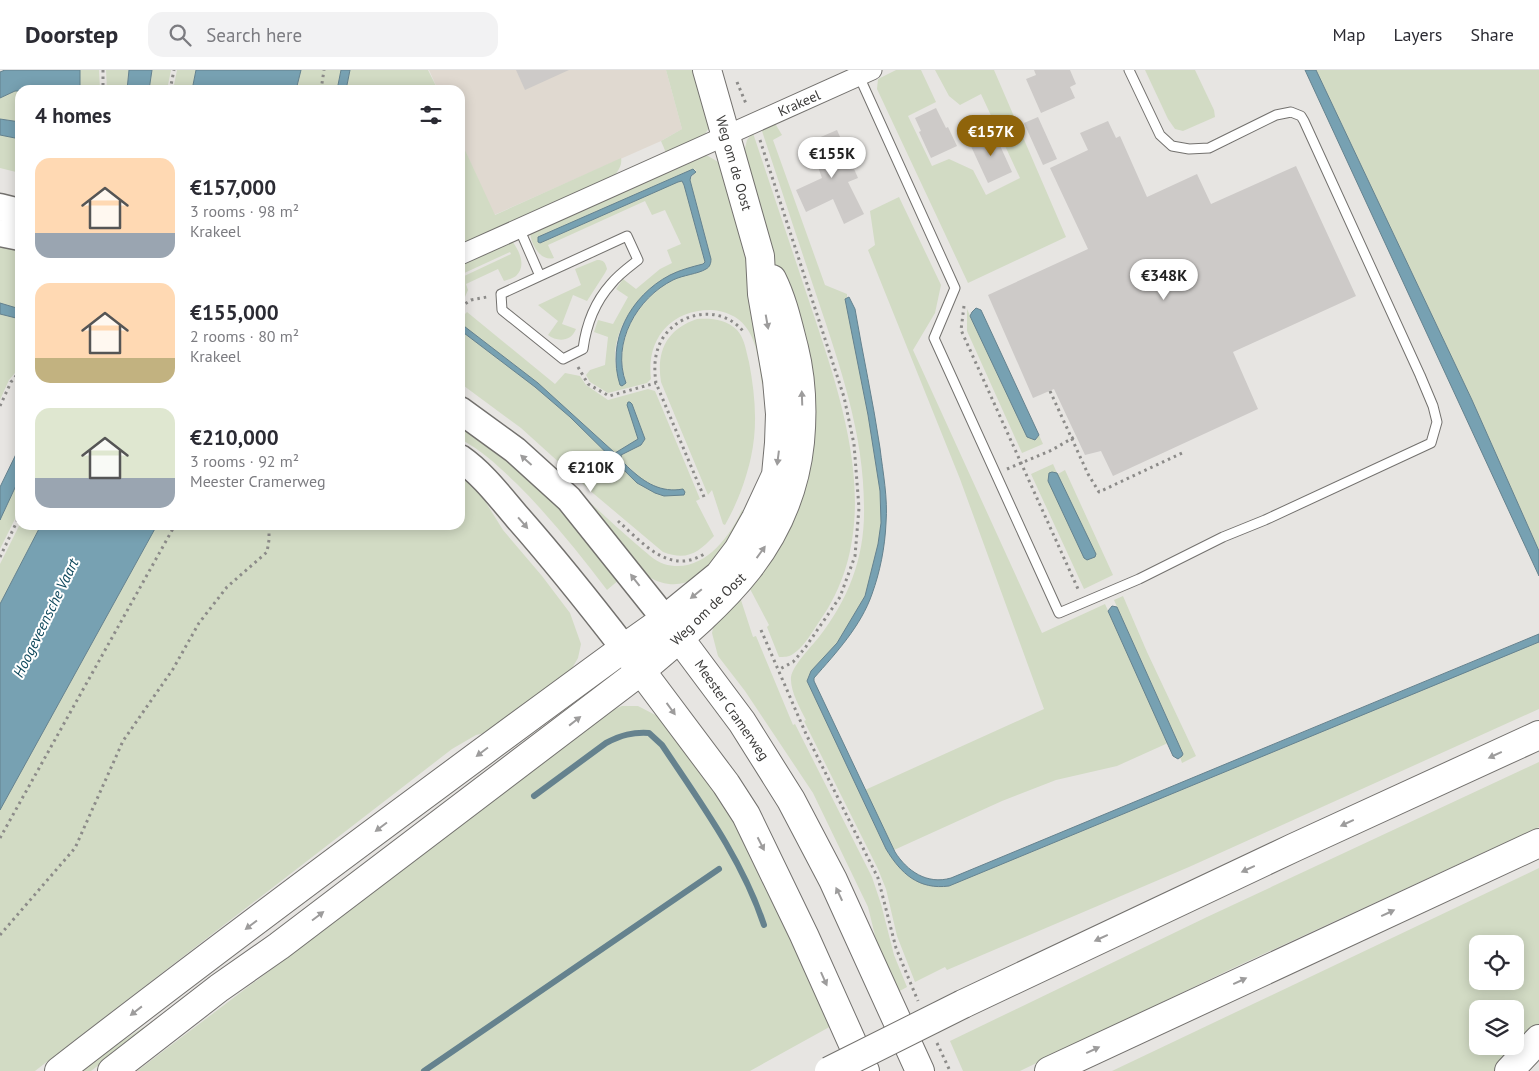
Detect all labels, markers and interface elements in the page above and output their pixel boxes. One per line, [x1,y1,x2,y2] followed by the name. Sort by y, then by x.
[148,12,498,57] search box
[25,19,118,50] text: Doorstep
[166,21,194,49] icon: search
[206,23,302,47] text: Search here
[1333,23,1365,46] text: Map
[1393,23,1442,46] text: Layers
[1470,23,1514,46] text: Share
[775,86,823,120] street label: Krakeel
[417,101,445,129] icon: filters
[35,102,111,129] text: 4 homes
[712,113,756,213] street label: Weg om de Oost
[956,114,1026,157] pin: €157K
[968,121,1014,141] text: €157K
[797,136,867,179] pin: €155K
[809,143,855,163] text: €155K
[190,174,276,201] text: €157,000
[75,178,135,238] icon: home
[190,201,299,221] text: 3 rooms · 98 m²
[190,221,241,241] text: Krakeel
[1129,258,1199,301] pin: €348K
[1141,265,1187,285] text: €348K
[190,299,279,326] text: €155,000
[75,303,135,363] icon: home
[763,314,771,330] one-way arrow
[190,326,299,346] text: 2 rooms · 80 m²
[190,346,241,366] text: Krakeel
[797,389,805,405] one-way arrow
[190,424,279,451] text: €210,000
[75,428,135,488] icon: home
[556,450,626,493] pin: €210K
[774,450,782,466] one-way arrow
[190,451,299,471] text: 3 rooms · 92 m²
[521,454,533,466] one-way arrow
[568,457,614,477] text: €210K
[190,471,326,491] text: Meester Cramerweg
[517,516,528,529] one-way arrow
[756,545,766,559] one-way arrow
[9,554,83,680] water label: Hoogeveensche Vaart
[667,568,750,649] street label: Weg om de Oost
[630,574,641,587] one-way arrow
[690,589,703,600] one-way arrow
[691,656,773,764] street label: Meester Cramerweg
[666,702,676,716] one-way arrow
[568,715,581,726] one-way arrow
[475,747,489,757] one-way arrow
[1488,751,1502,759] one-way arrow
[1340,819,1354,827] one-way arrow
[375,822,388,833] one-way arrow
[757,837,765,851] one-way arrow
[1241,865,1255,873] one-way arrow
[834,887,842,901] one-way arrow
[1381,909,1395,917] one-way arrow
[311,911,324,922] one-way arrow
[245,919,258,930] one-way arrow
[1094,934,1108,942] one-way arrow
[1469,935,1524,1055] map controls
[1469,935,1524,990] button: locate
[820,972,828,986] one-way arrow
[1233,977,1247,985] one-way arrow
[1469,1000,1524,1055] button: layers
[130,1006,143,1017] one-way arrow
[1086,1046,1100,1054] one-way arrow

